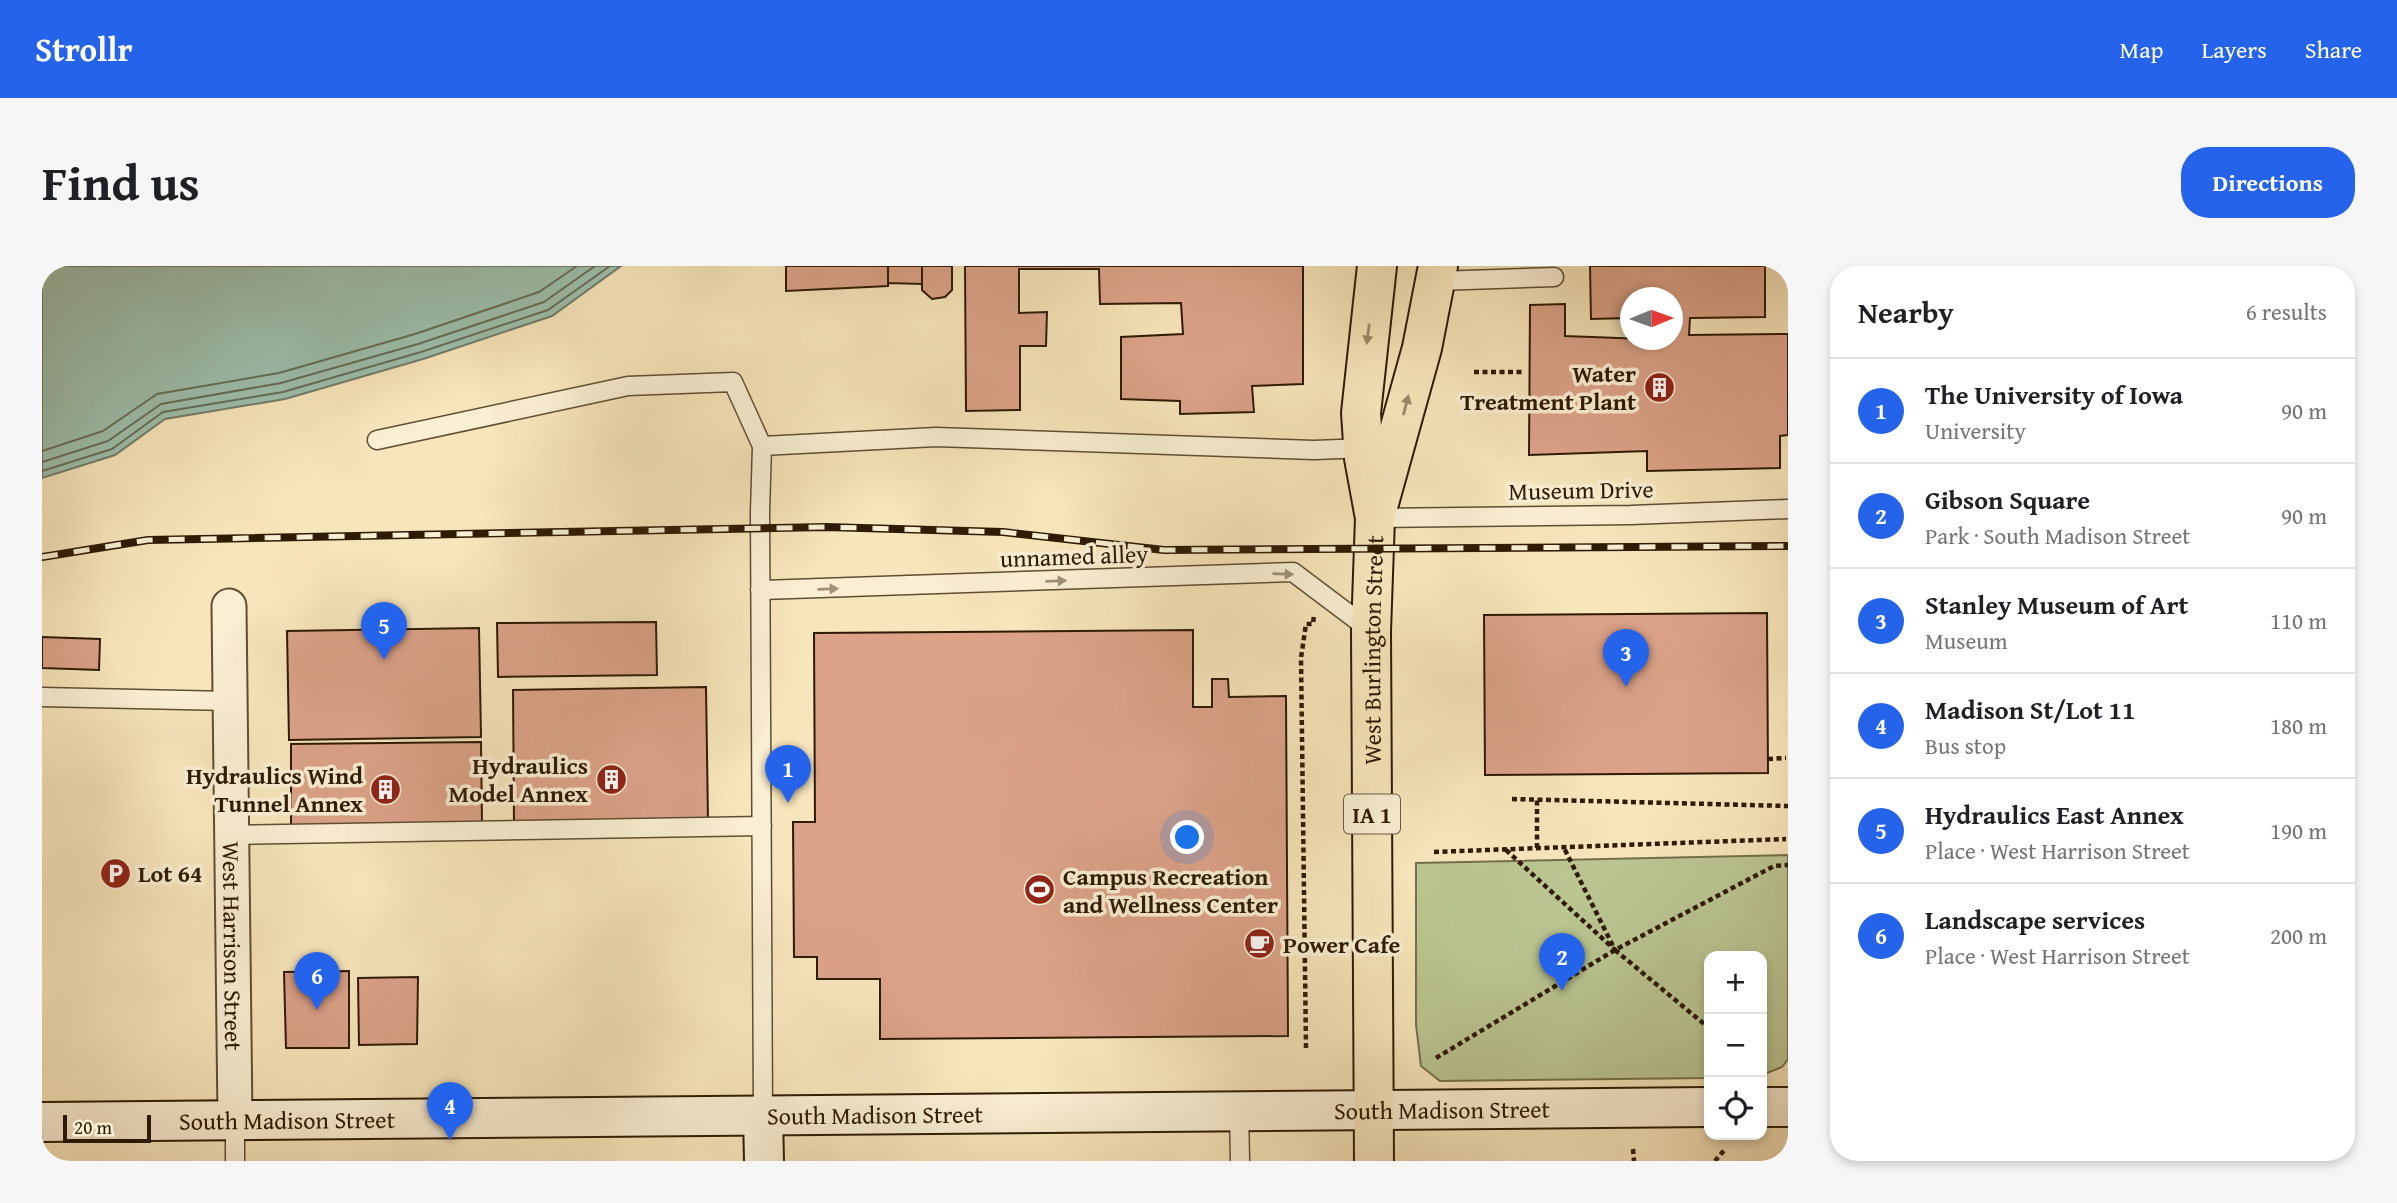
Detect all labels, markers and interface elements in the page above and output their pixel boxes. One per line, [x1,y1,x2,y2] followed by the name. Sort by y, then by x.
[35,25,133,73] text: Strollr
[2120,32,2163,67] text: Map
[2201,32,2267,67] text: Layers
[2305,32,2362,67] text: Share
[42,146,200,218] text: Find us
[2181,147,2355,218] button: Directions
[1620,287,1683,350] north arrow
[1858,290,1954,334] text: Nearby
[2246,295,2327,328] text: 6 results
[1363,323,1374,345] one-way arrow
[1460,356,1636,419] place label: Water Treatment Plant
[1642,370,1676,404] building icon: Water Treatment Plant
[1925,375,2183,414] text: The University of Iowa
[1875,394,1887,427] text: 1
[2281,394,2327,427] text: 90 m
[1402,395,1412,416] one-way arrow
[1925,414,2026,447] text: University
[1508,471,1654,509] street label: Museum Drive
[1925,480,2090,519] text: Gibson Square
[1875,499,1887,532] text: 2
[2281,499,2327,532] text: 90 m
[1925,519,2190,552] text: Park · South Madison Street
[1353,534,1392,765] street label: West Burlington Street
[999,536,1149,576] street label: unnamed alley
[1272,568,1294,579] one-way arrow
[1045,575,1067,586] one-way arrow
[817,583,839,594] one-way arrow
[1925,585,2188,624] text: Stanley Museum of Art
[361,602,407,660] pin: 5
[1875,604,1887,637] text: 3
[2270,604,2327,637] text: 110 m
[1925,624,2007,657] text: Museum
[1603,629,1649,687] pin: 3
[1925,690,2136,729] text: Madison St/Lot 11
[1875,709,1887,742] text: 4
[2270,709,2327,742] text: 180 m
[1925,729,2006,762] text: Bus stop
[765,745,811,803] pin: 1
[449,748,588,811] place label: Hydraulics Model Annex
[186,758,363,821] place label: Hydraulics Wind Tunnel Annex
[594,762,628,796] building icon: Hydraulics Model Annex
[369,772,403,806] building icon: Hydraulics Wind Tunnel Annex
[1344,794,1400,834] road number: IA 1
[1925,795,2184,834] text: Hydraulics East Annex
[1875,814,1887,847] text: 5
[2270,814,2327,847] text: 190 m
[1170,820,1204,854] your location
[1925,834,2190,867] text: Place · West Harrison Street
[214,841,252,1051] street label: West Harrison Street
[98,856,132,890] parking icon: Lot 64
[138,856,203,891] place label: Lot 64
[1063,859,1278,922] place label: Campus Recreation and Wellness Center
[1023,873,1057,907] sports icon: Campus Recreation and Wellness Center
[1925,900,2145,939] text: Landscape services
[1875,919,1887,952] text: 6
[2270,919,2327,952] text: 200 m
[1243,927,1277,961] cafe icon: Power Cafe
[1283,927,1401,962] place label: Power Cafe
[1539,933,1585,991] pin: 2
[1925,939,2190,972] text: Place · West Harrison Street
[1704,951,1767,1140] map controls
[1704,951,1767,1014] button: +
[294,952,340,1010] pin: 6
[1704,1014,1767,1077] button: −
[1704,1077,1767,1140] button: locate
[427,1082,473,1140] pin: 4
[1334,1091,1551,1128] street label: South Madison Street
[767,1096,984,1133] street label: South Madison Street
[179,1101,396,1138] street label: South Madison Street
[63,1112,150,1144] scale bar
[74,1113,112,1141] text: 20 m

